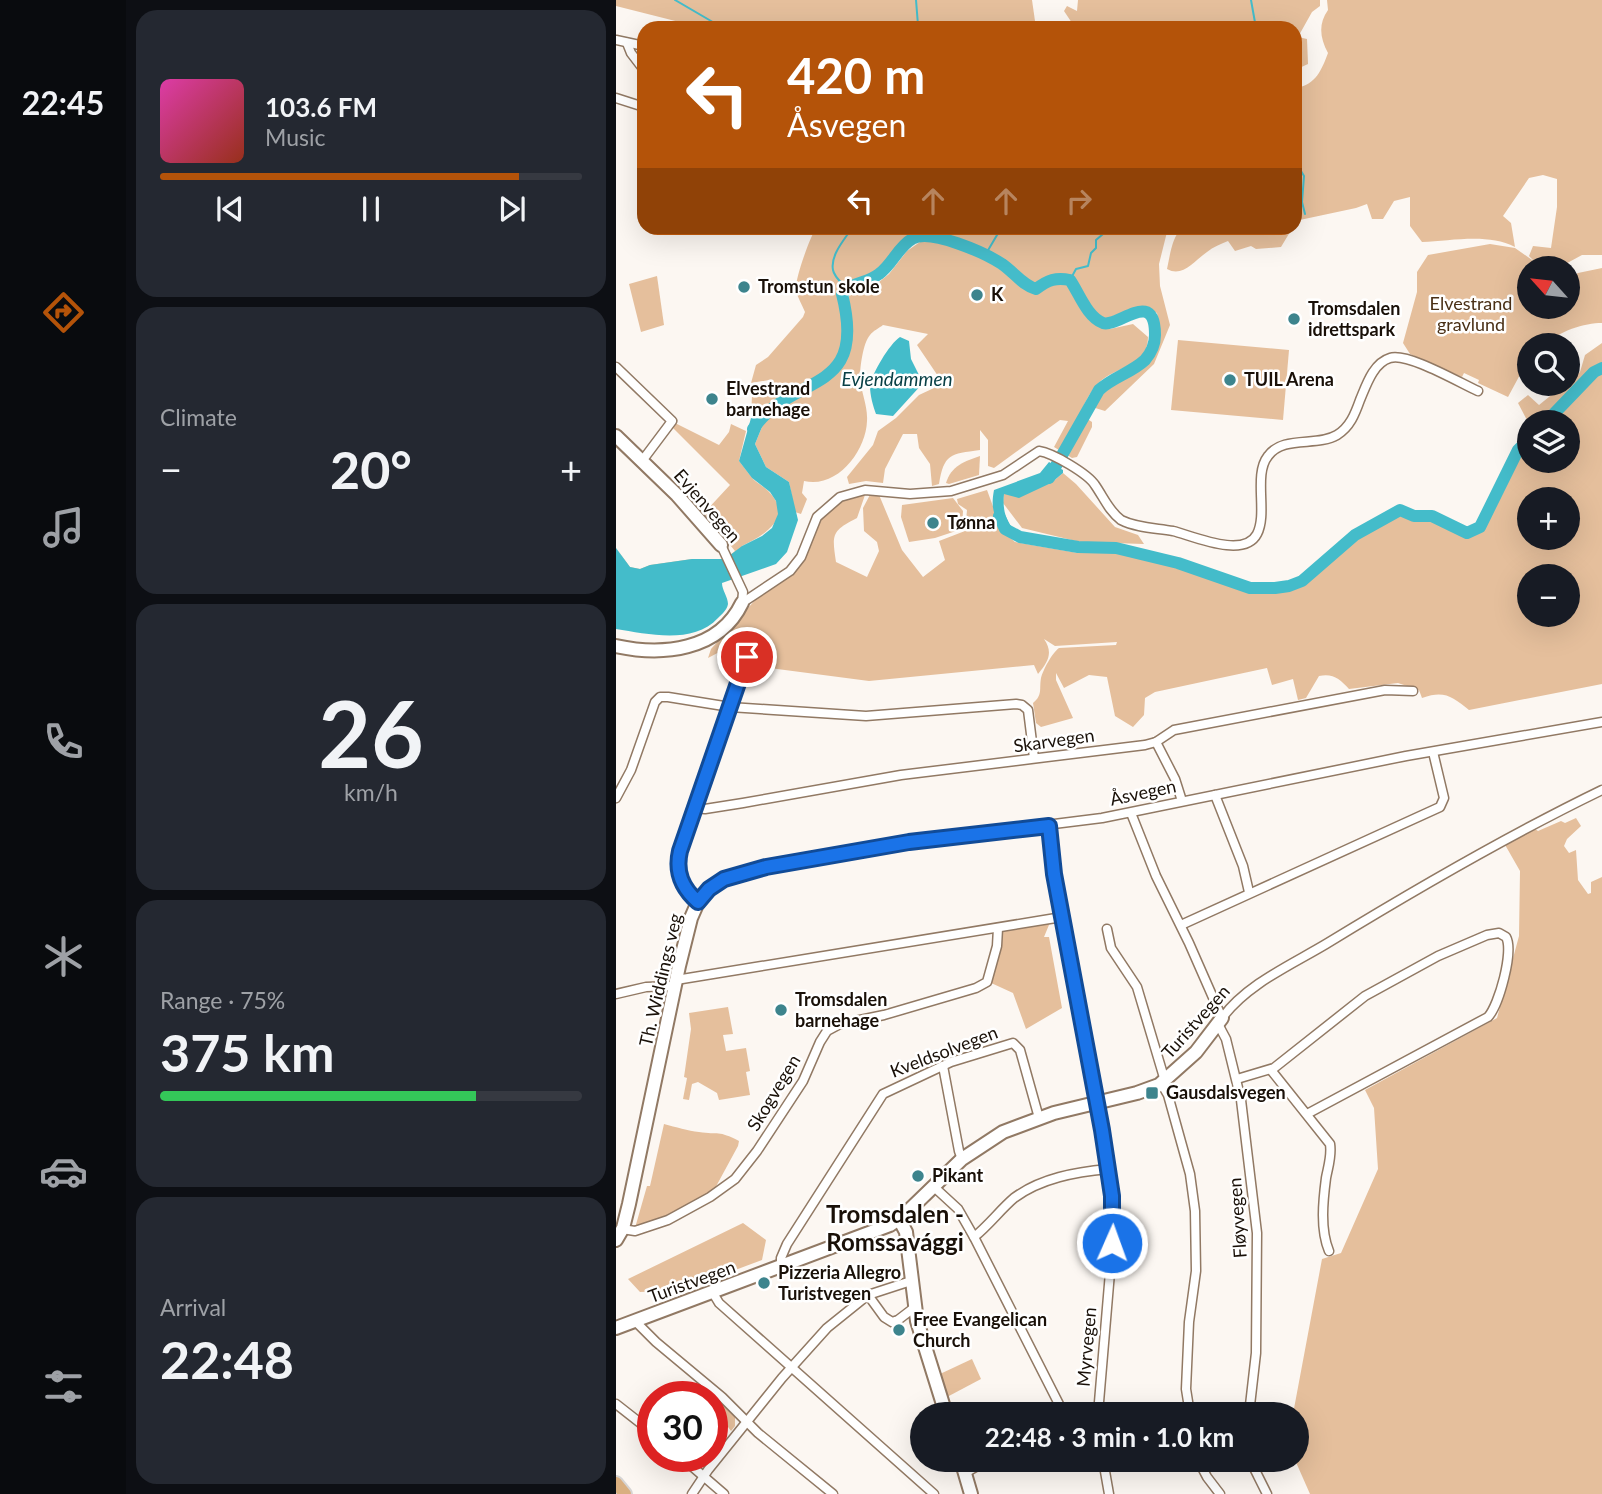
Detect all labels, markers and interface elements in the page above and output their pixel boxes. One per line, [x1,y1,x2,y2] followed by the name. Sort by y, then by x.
[787,46,925,104] text: 420 m
[672,49,763,140] icon: left
[22,83,104,122] text: 22:45
[265,91,377,123] text: 103.6 FM
[787,105,906,144] text: Åsvegen
[265,123,325,151] text: Music
[841,182,879,220] icon: left
[914,182,952,220] icon: ahead
[987,182,1025,220] icon: ahead
[1060,182,1098,220] icon: right
[211,190,249,228] icon: previous
[352,190,390,228] icon: pause
[493,190,531,228] icon: next
[1517,256,1580,318] north arrow
[1517,256,1580,627] map controls
[758,275,880,297] place label: Tromstun skole
[736,279,752,295] marker: Tromstun skole
[991,283,1004,305] place label: K
[969,287,985,303] marker: K
[39,288,88,337] icon: directions
[1430,292,1512,335] park label: Elvestrand gravlund
[1308,297,1400,340] place label: Tromsdalen idrettspark
[1286,311,1302,327] marker: Tromsdalen idrettspark
[1517,333,1580,396] button: search
[841,367,953,390] water label: Evjendammen
[1244,368,1334,390] place label: TUIL Arena
[1222,372,1238,388] marker: TUIL Arena
[726,377,810,420] place label: Elvestrand barnehage
[704,391,720,407] marker: Elvestrand barnehage
[160,403,237,431] text: Climate
[1517,410,1580,473] button: layers
[330,438,412,500] text: 20°
[160,446,182,492] text: −
[560,446,582,492] text: +
[670,464,746,547] street label: Evjenvegen
[1517,487,1580,550] button: +
[39,503,88,552] icon: music
[947,511,995,533] place label: Tønna
[925,515,941,531] marker: Tønna
[1517,564,1580,627] button: −
[717,627,777,687] pin
[728,638,766,676] icon: arrive
[318,678,424,787] text: 26
[39,717,88,766] icon: phone
[1012,723,1096,757] street label: Skarvegen
[1108,774,1178,810] street label: Åsvegen
[344,778,398,806] text: km/h
[634,911,686,1048] street label: Th. Widdings veg
[39,932,88,981] icon: climate
[1157,980,1234,1063] street label: Turistvegen
[160,986,285,1014] text: Range · 75%
[795,988,887,1031] place label: Tromsdalen barnehage
[773,1002,789,1018] marker: Tromsdalen barnehage
[887,1020,1001,1082] street label: Kveldsolvegen
[160,1021,334,1083] text: 375 km
[742,1050,804,1135] street label: Skogvegen
[1166,1081,1286,1103] place label: Gausdalsvegen
[1144,1085,1160,1101] marker: Gausdalsvegen
[39,1147,88,1196] icon: car
[932,1164,983,1186] place label: Pikant
[910,1168,926,1184] marker: Pikant
[1223,1177,1251,1259] street label: Fløyvegen
[826,1199,964,1256] district label: Tromsdalen - Romssavággi
[1075,1206,1149,1280] position arrow
[645,1255,738,1307] street label: Turistvegen
[778,1261,901,1304] place label: Pizzeria Allegro Turistvegen
[756,1275,772,1291] marker: Pizzeria Allegro Turistvegen
[160,1293,226,1321] text: Arrival
[1072,1306,1100,1388] street label: Myrvegen
[913,1308,1047,1351] place label: Free Evangelican Church
[891,1322,907,1338] marker: Free Evangelican Church
[160,1328,294,1390] text: 22:48
[39,1362,88,1411] icon: filters
[637,1381,728,1472] speed limit sign: 30
[985,1421,1234,1453] text: 22:48 · 3 min · 1.0 km

